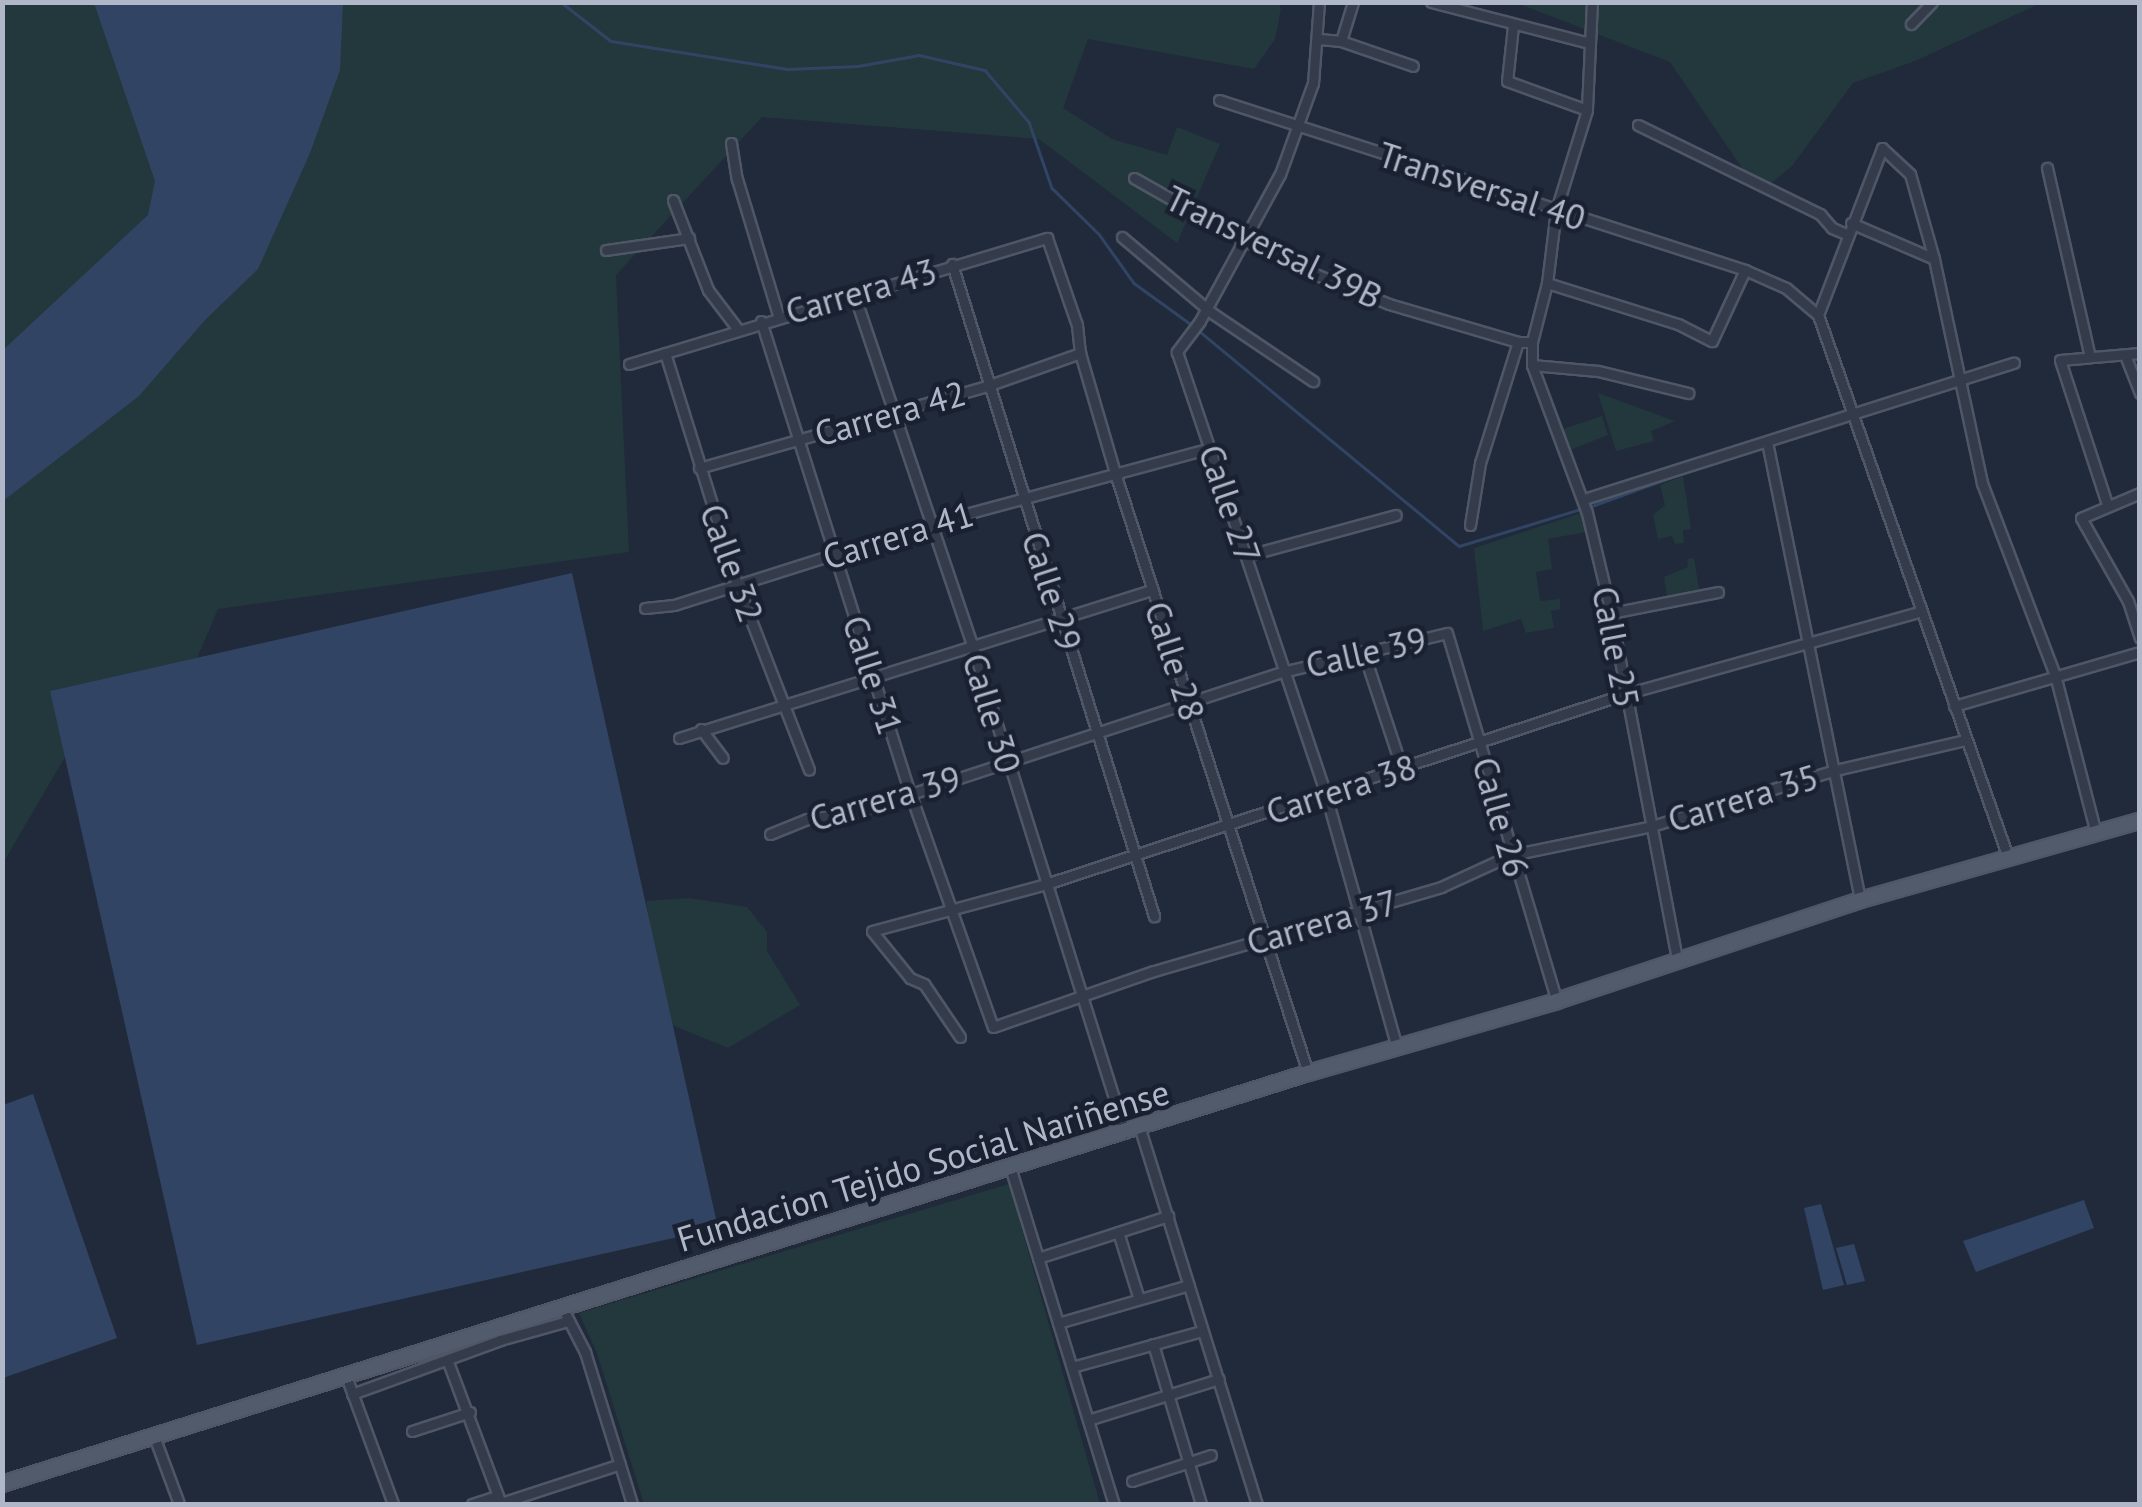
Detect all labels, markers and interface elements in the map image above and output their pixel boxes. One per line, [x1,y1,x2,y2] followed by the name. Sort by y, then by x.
[1373,133,1591,239] street label: Transversal 40
[1159,177,1389,317] street label: Transversal 39B
[781,249,941,333] street label: Carrera 43
[810,371,970,455] street label: Carrera 42
[1190,439,1270,569] street label: Calle 27
[818,492,978,578] street label: Carrera 41
[691,498,773,628] street label: Calle 32
[1013,526,1091,656] street label: Calle 29
[1584,583,1648,711] street label: Calle 25
[1136,596,1214,726] street label: Calle 28
[834,610,912,740] street label: Calle 31
[1302,618,1430,686] street label: Calle 39
[954,648,1030,778] street label: Calle 30
[1261,745,1421,833] street label: Carrera 38
[1464,752,1538,882] street label: Calle 26
[1663,755,1823,841] street label: Carrera 35
[805,756,965,840] street label: Carrera 39
[1242,880,1402,964] street label: Carrera 37
[671,1070,1175,1260] street label: Fundacion Tejido Social Nariñense

